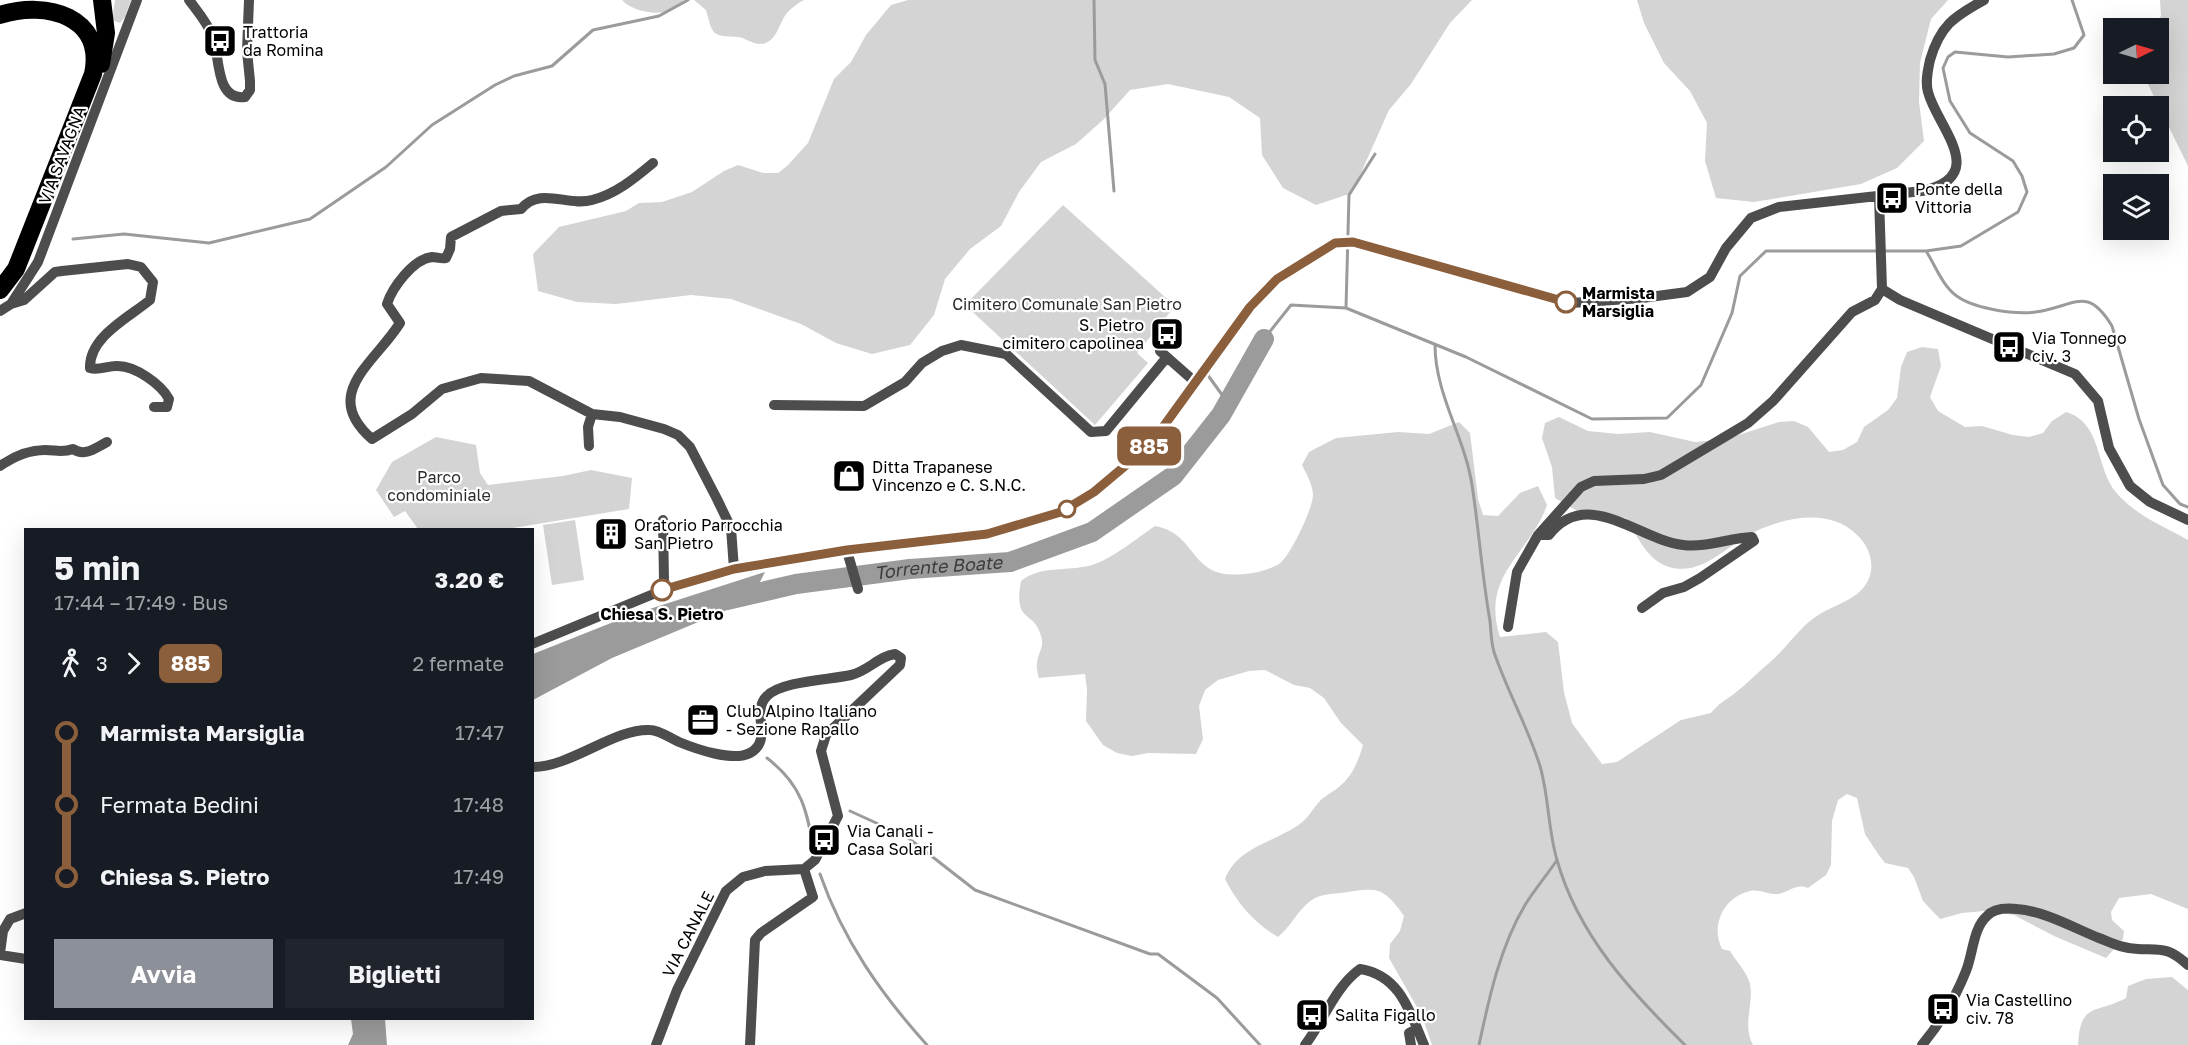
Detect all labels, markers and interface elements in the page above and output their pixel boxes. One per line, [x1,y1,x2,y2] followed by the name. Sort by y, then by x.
[2103,18,2169,84] north arrow
[2103,18,2169,240] map controls
[243,22,324,60] place label: Trattoria da Romina
[202,23,238,59] bus stop icon: Trattoria da Romina
[2103,96,2169,162] button: locate
[34,103,90,207] street label: VIA SAVAGNA
[2103,174,2169,240] button: layers
[1915,179,2003,217] place label: Ponte della Vittoria
[1874,180,1910,216] bus stop icon: Ponte della Vittoria
[1582,283,1655,321] place label: Marmista Marsiglia
[1555,291,1577,313] marker: Marmista Marsiglia
[952,294,1182,314] park label: Cimitero Comunale San Pietro
[1002,315,1144,353] place label: S. Pietro cimitero capolinea
[1149,316,1185,352] bus stop icon: S. Pietro cimitero capolinea
[2032,328,2127,366] place label: Via Tonnego civ. 3
[1991,329,2027,365] bus stop icon: Via Tonnego civ. 3
[1114,426,1184,466] line badge: 885
[1129,433,1169,459] text: 885
[872,457,1026,495] place label: Ditta Trapanese Vincenzo e C. S.N.C.
[831,458,867,494] shop icon: Ditta Trapanese Vincenzo e C. S.N.C.
[387,467,491,505] park label: Parco condominiale
[1058,500,1076,518] unlabelled marker
[634,515,783,553] place label: Oratorio Parrocchia San Pietro
[593,516,629,552] building icon: Oratorio Parrocchia San Pietro
[54,548,140,587] text: 5 min
[873,550,1004,584] water label: Torrente Boate
[435,566,504,593] text: 3.20 €
[651,579,673,601] marker: Chiesa S. Pietro
[54,590,228,614] text: 17:44 – 17:49 · Bus
[600,604,724,624] place label: Chiesa S. Pietro
[54,647,87,680] icon: walk
[117,647,150,680] icon: forward
[171,650,210,676] text: 885
[96,651,108,675] text: 3
[413,651,504,675] text: 2 fermate
[726,701,877,739] place label: Club Alpino Italiano - Sezione Rapallo
[685,702,721,738] office icon: Club Alpino Italiano - Sezione Rapallo
[100,719,304,746] text: Marmista Marsiglia
[455,720,504,744] text: 17:47
[100,791,259,818] text: Fermata Bedini
[453,792,504,816] text: 17:48
[847,821,933,859] place label: Via Canali - Casa Solari
[806,822,842,858] bus stop icon: Via Canali - Casa Solari
[100,863,269,890] text: Chiesa S. Pietro
[453,864,504,888] text: 17:49
[658,888,718,980] street label: VIA CANALE
[54,939,273,1008] button: Avvia
[285,939,504,1008] button: Biglietti
[1966,990,2072,1028] place label: Via Castellino civ. 78
[1925,991,1961,1027] bus stop icon: Via Castellino civ. 78
[1294,997,1330,1033] bus stop icon: Salita Figallo
[1335,1005,1436,1025] place label: Salita Figallo

